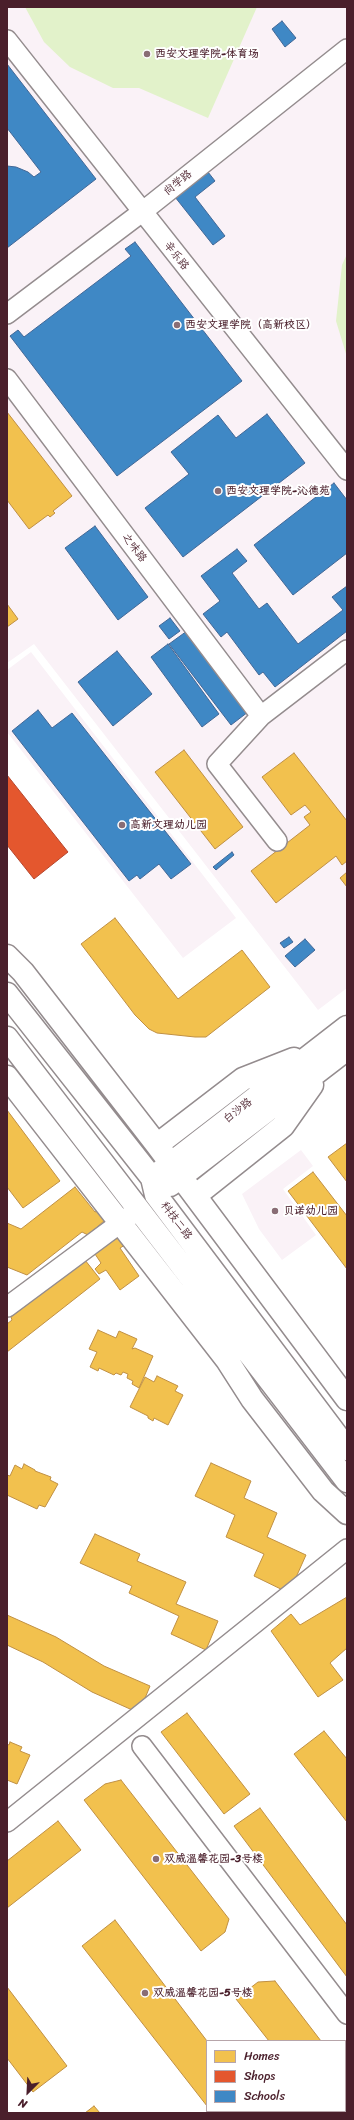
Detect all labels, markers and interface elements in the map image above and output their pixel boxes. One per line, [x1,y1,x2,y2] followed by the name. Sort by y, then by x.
[155,47,259,61] place label: 西安文理学院-体育场
[142,49,152,59] marker: 西安文理学院-体育场
[161,167,195,199] street label: 尚学路
[160,239,192,273] street label: 辛乐路
[185,318,317,332] place label: 西安文理学院（高新校区）
[172,320,182,330] marker: 西安文理学院（高新校区）
[226,484,330,498] place label: 西安文理学院-沁德苑
[213,486,223,496] marker: 西安文理学院-沁德苑
[119,531,149,565] street label: 之味路
[130,818,207,832] place label: 高新文理幼儿园
[117,820,127,830] marker: 高新文理幼儿园
[221,1096,255,1126] street label: 白沙路
[157,1199,195,1243] street label: 科技二路
[283,1204,338,1218] place label: 贝诺幼儿园
[270,1206,280,1216] marker: 贝诺幼儿园
[164,1852,263,1866] place label: 双威温馨花园-3号楼
[151,1854,161,1864] marker: 双威温馨花园-3号楼
[153,1986,253,2000] place label: 双威温馨花园-5号楼
[140,1988,150,1998] marker: 双威温馨花园-5号楼
[206,2040,346,2112] legend
[244,2045,280,2067] text: Homes
[244,2065,275,2087] text: Shops
[8,2072,48,2112] north arrow
[244,2085,285,2107] text: Schools
[16,2093,30,2114] text: N

